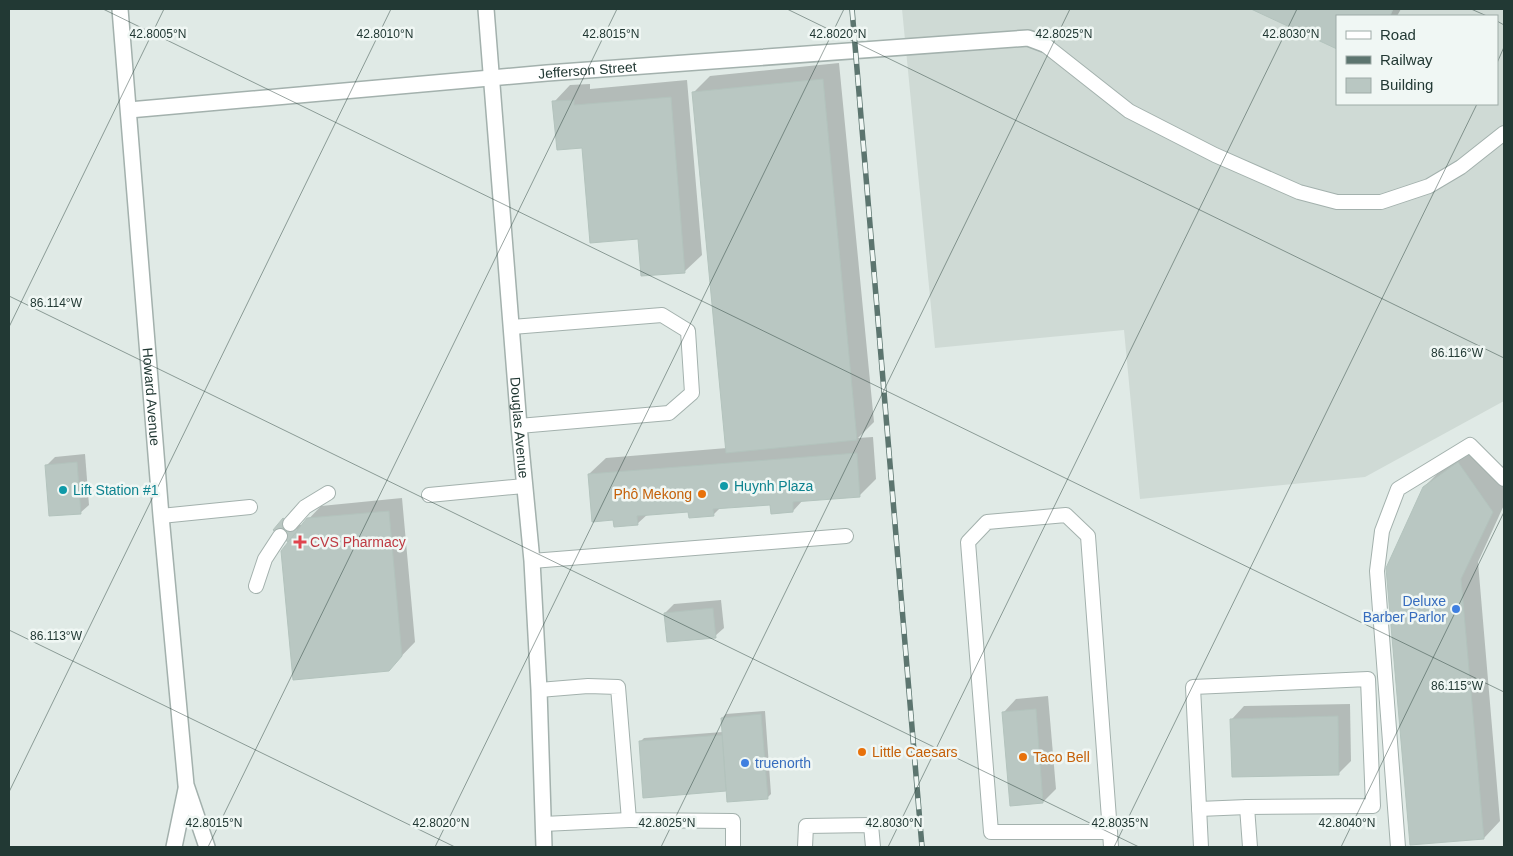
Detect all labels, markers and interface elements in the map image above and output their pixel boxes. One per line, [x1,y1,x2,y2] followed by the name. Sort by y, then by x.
[1336,15,1498,105] legend
[1380,26,1416,43] text: Road
[130,27,186,41] text: 42.8005°N
[357,27,413,41] text: 42.8010°N
[583,27,639,41] text: 42.8015°N
[810,27,866,41] text: 42.8020°N
[1036,27,1092,41] text: 42.8025°N
[1263,27,1319,41] text: 42.8030°N
[1380,51,1433,68] text: Railway
[537,59,637,82] street label: Jefferson Street
[1380,76,1433,93] text: Building
[30,296,83,310] text: 86.114°W
[1431,346,1484,360] text: 86.116°W
[139,347,163,447] street label: Howard Avenue
[507,376,532,479] street label: Douglas Avenue
[734,478,814,494] place label: Huynh Plaza
[718,480,730,492] marker: Huynh Plaza
[73,482,159,498] place label: Lift Station #1
[57,484,69,496] marker: Lift Station #1
[613,486,692,502] place label: Phô Mekong
[696,488,708,500] marker: Phô Mekong
[310,534,406,550] place label: CVS Pharmacy
[294,536,306,548] marker: CVS Pharmacy
[1363,593,1446,625] place label: Deluxe Barber Parlor
[1450,603,1462,615] marker: Deluxe Barber Parlor
[30,629,83,643] text: 86.113°W
[1431,679,1484,693] text: 86.115°W
[872,744,958,760] place label: Little Caesars
[856,746,868,758] marker: Little Caesars
[1033,749,1090,765] place label: Taco Bell
[1017,751,1029,763] marker: Taco Bell
[755,755,811,771] place label: truenorth
[739,757,751,769] marker: truenorth
[186,816,242,830] text: 42.8015°N
[413,816,469,830] text: 42.8020°N
[639,816,695,830] text: 42.8025°N
[866,816,922,830] text: 42.8030°N
[1092,816,1148,830] text: 42.8035°N
[1319,816,1375,830] text: 42.8040°N

